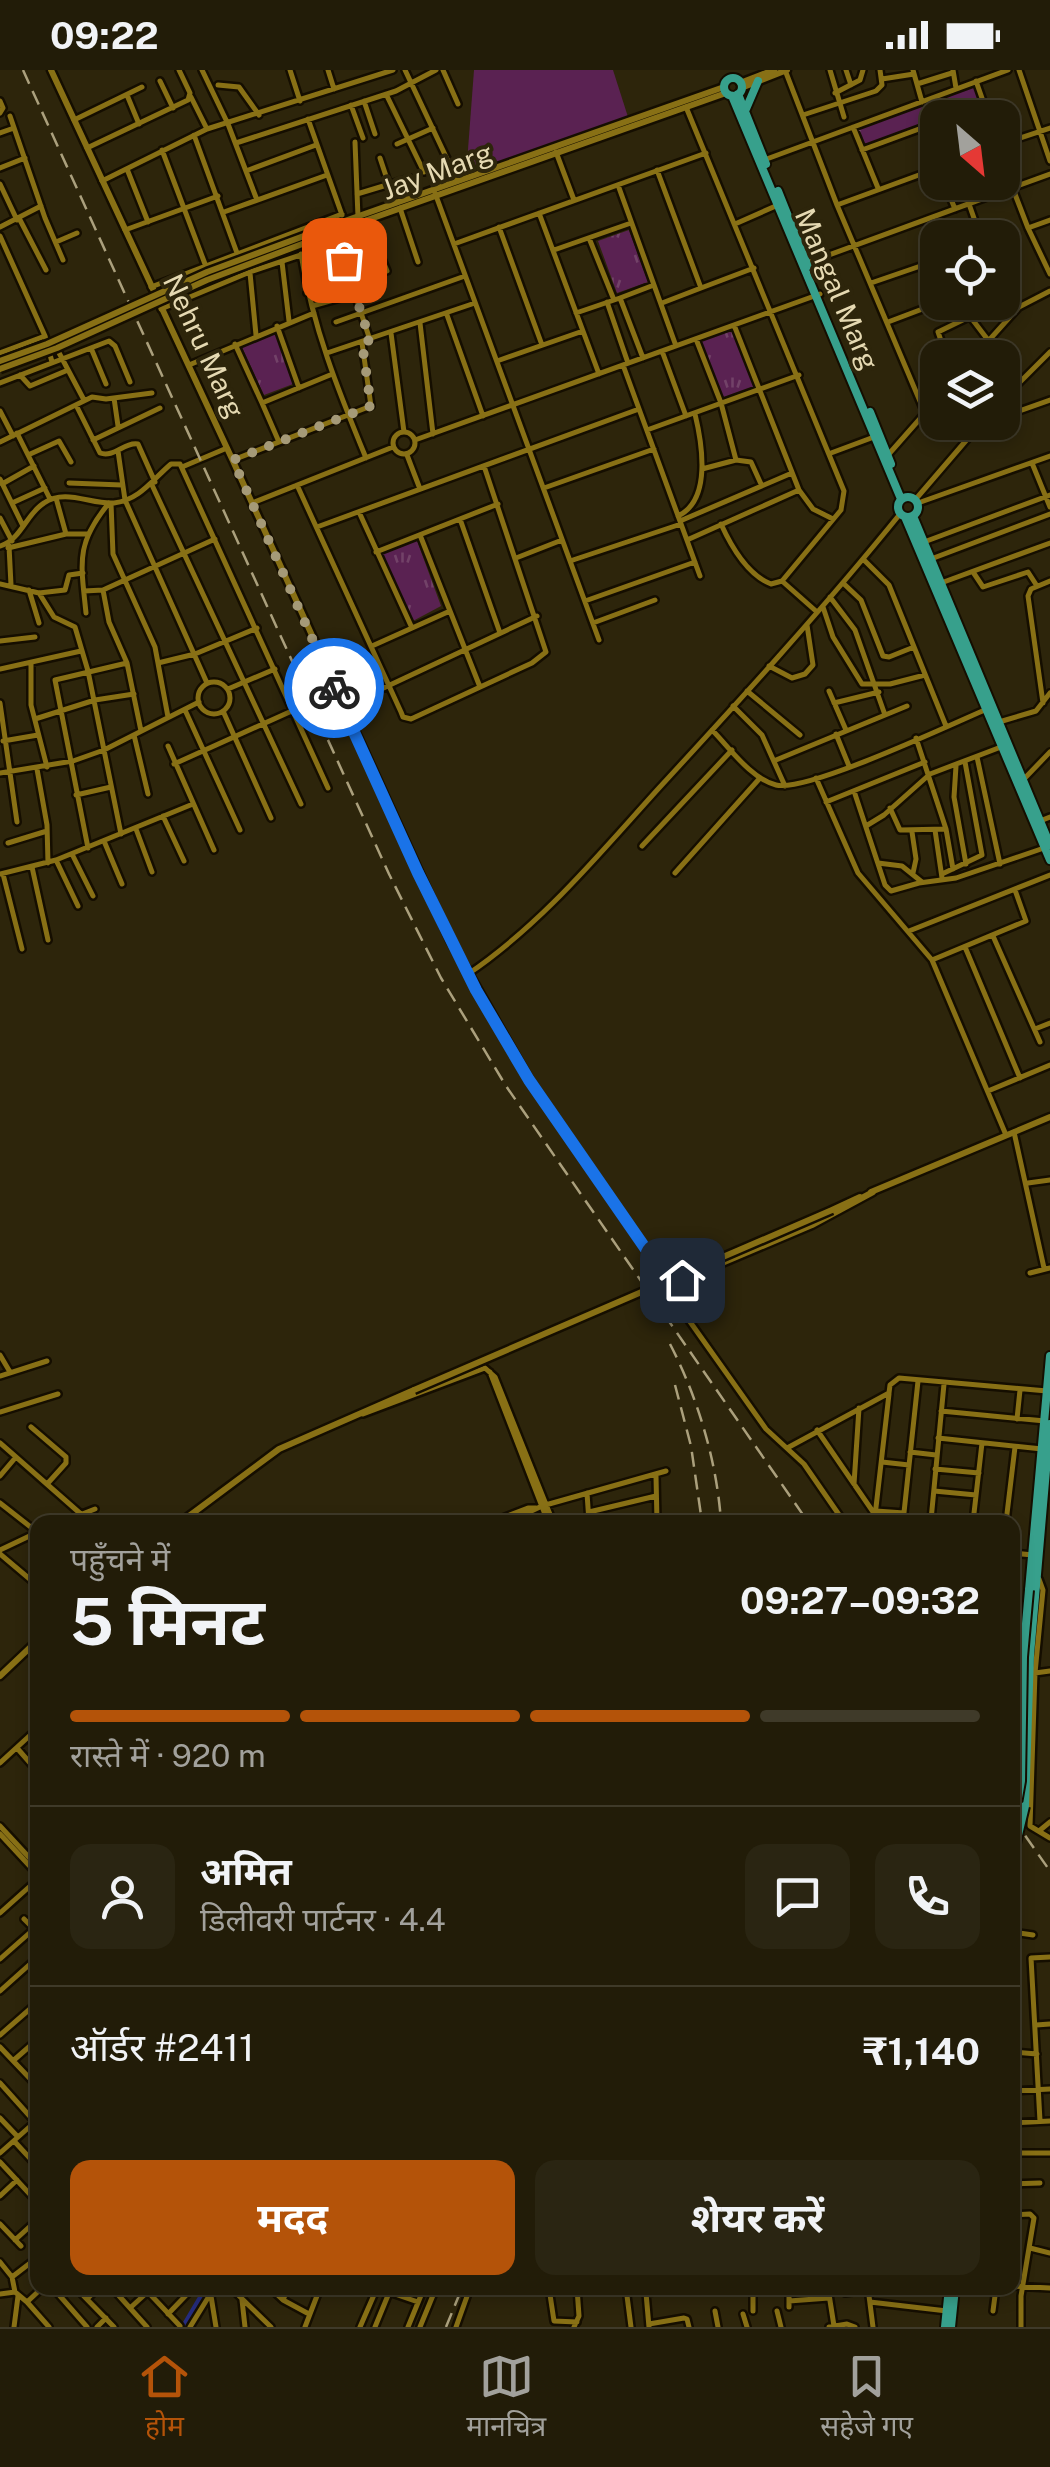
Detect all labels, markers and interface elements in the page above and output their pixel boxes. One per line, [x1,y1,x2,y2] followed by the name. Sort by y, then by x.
[50,13,159,58] text: 09:22
[920,100,1020,200] north arrow
[920,100,1020,440] map controls
[377,135,497,206] street label: Jay Marg
[789,203,886,375] street label: Mangal Marg
[302,218,387,303] pin
[920,220,1020,320] button: locate
[317,233,372,288] icon: bag
[157,269,252,423] street label: Nehru Marg
[920,340,1020,440] button: layers
[284,638,384,738] courier
[307,661,362,716] icon: bike
[640,1238,725,1323] pin
[655,1253,710,1308] icon: home
[70,1541,170,1578] text: पहुँचने में
[740,1578,980,1623] text: 09:27–09:32
[70,1583,265,1660] text: 5 मिनट
[70,1737,266,1774] text: रास्ते में · 920 m
[70,1844,175,1949] button: person
[745,1844,850,1949] button: chat
[875,1844,980,1949] button: phone
[200,1849,292,1894] text: अमित
[200,1901,446,1938] text: डिलीवरी पार्टनर · 4.4
[70,2025,254,2070] text: ऑर्डर #2411
[863,2029,980,2074] text: ₹1,140
[70,2160,515,2275] button: मदद
[535,2160,980,2275] button: शेयर करें
[137,2349,192,2447] tab: होम
[466,2349,546,2447] tab: मानचित्र
[820,2349,913,2447] tab: सहेजे गए

